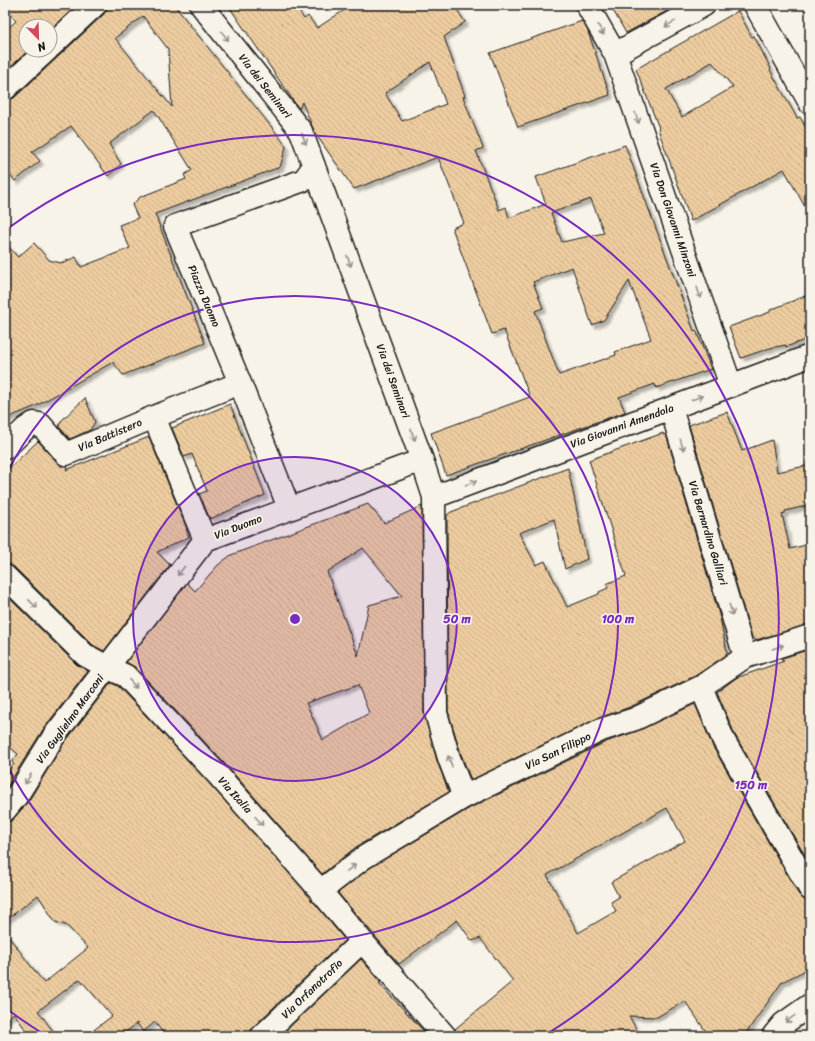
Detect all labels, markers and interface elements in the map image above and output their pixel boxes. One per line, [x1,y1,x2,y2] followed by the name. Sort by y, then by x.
[18,18,58,58] north arrow
[664,20,676,28] one-way arrow
[598,23,606,35] one-way arrow
[221,30,230,41] one-way arrow
[34,36,50,57] text: N
[233,49,297,123] street label: Via dei Seminari
[634,111,642,123] one-way arrow
[300,132,308,144] one-way arrow
[644,160,702,281] street label: Via Don Giovanni Minzoni
[345,254,353,266] one-way arrow
[182,262,226,331] street label: Piazza Duomo
[696,287,703,300] one-way arrow
[371,341,416,422] street label: Via dei Seminari
[691,394,703,402] one-way arrow
[567,398,677,454] street label: Via Giovanni Amendola
[75,413,146,457] street label: Via Battistero
[410,429,418,441] one-way arrow
[679,439,686,452] one-way arrow
[464,478,476,486] one-way arrow
[683,478,733,589] street label: Via Bernardino Galliari
[211,509,265,545] street label: Via Duomo
[177,565,185,576] one-way arrow
[28,599,38,609] one-way arrow
[728,603,735,616] one-way arrow
[443,608,471,630] text: 50 m
[602,608,635,630] text: 100 m
[288,612,302,626] centre of rings
[771,642,783,650] one-way arrow
[31,669,110,768] street label: Via Guglielmo Marconi
[129,678,138,689] one-way arrow
[522,727,595,775] street label: Via San Filippo
[446,755,454,767] one-way arrow
[213,772,257,818] street label: Via Italia
[23,773,31,785] one-way arrow
[735,774,768,796] text: 150 m
[254,816,263,826] one-way arrow
[345,864,356,872] one-way arrow
[277,954,348,1024] street label: Via Orfanotrofio
[785,1015,796,1023] one-way arrow

